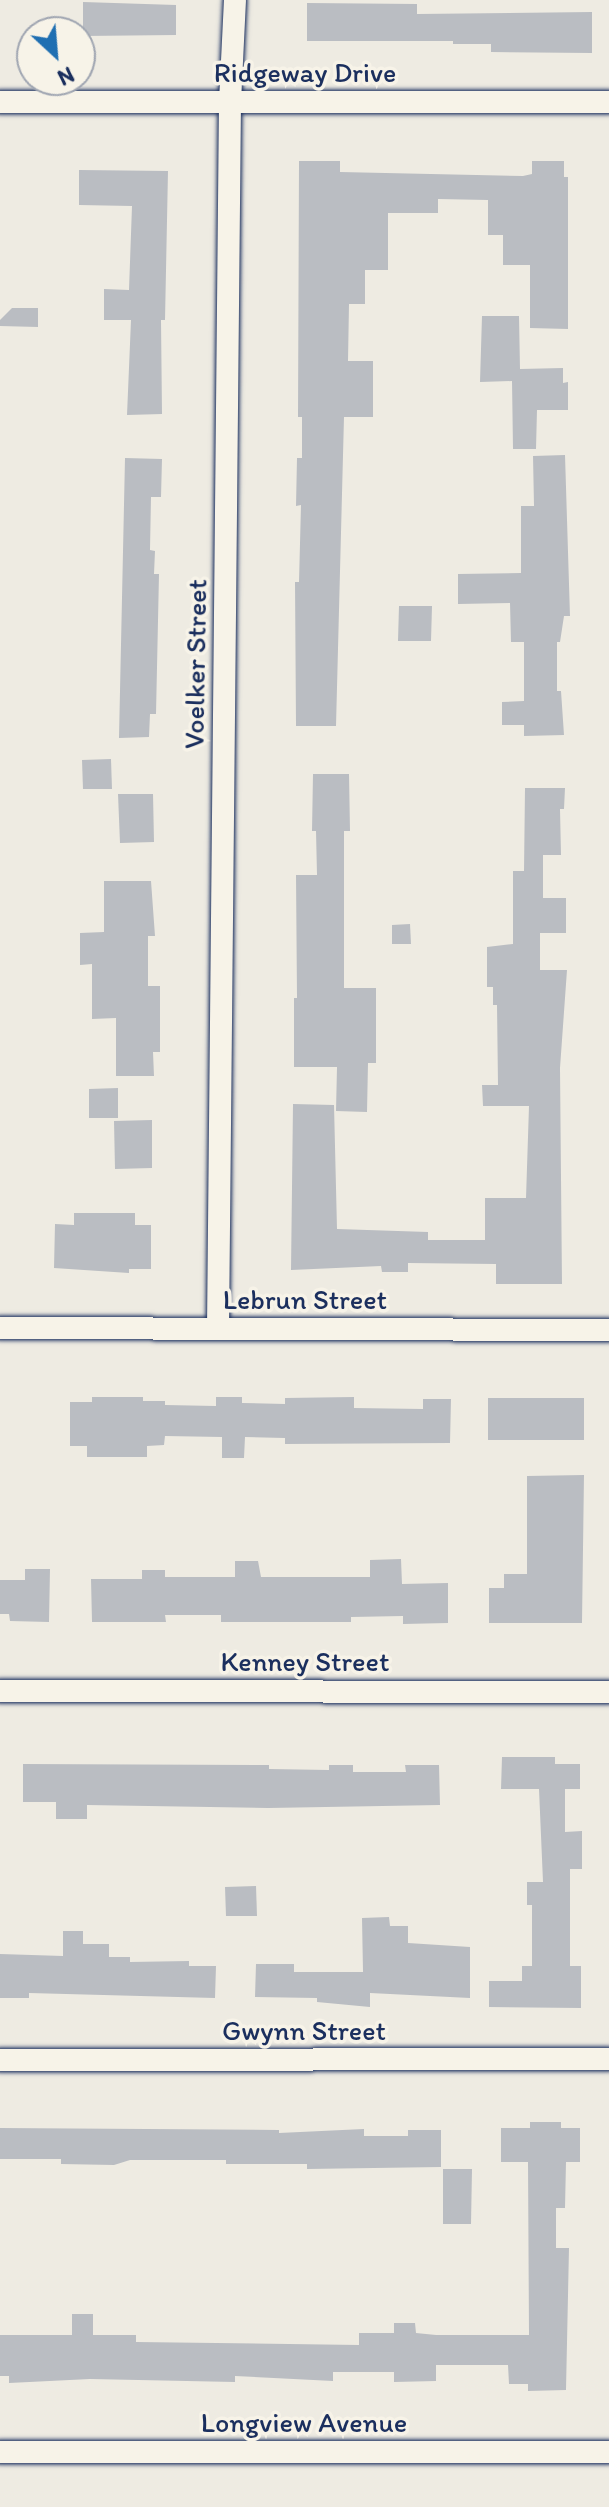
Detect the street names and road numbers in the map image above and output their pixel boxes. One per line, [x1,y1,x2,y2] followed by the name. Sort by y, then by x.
[213,55,397,89] street label: Ridgeway Drive
[177,579,213,749] street label: Voelker Street
[223,1282,387,1316] street label: Lebrun Street
[221,1644,389,1678] street label: Kenney Street
[222,2013,386,2047] street label: Gwynn Street
[201,2405,407,2439] street label: Longview Avenue

